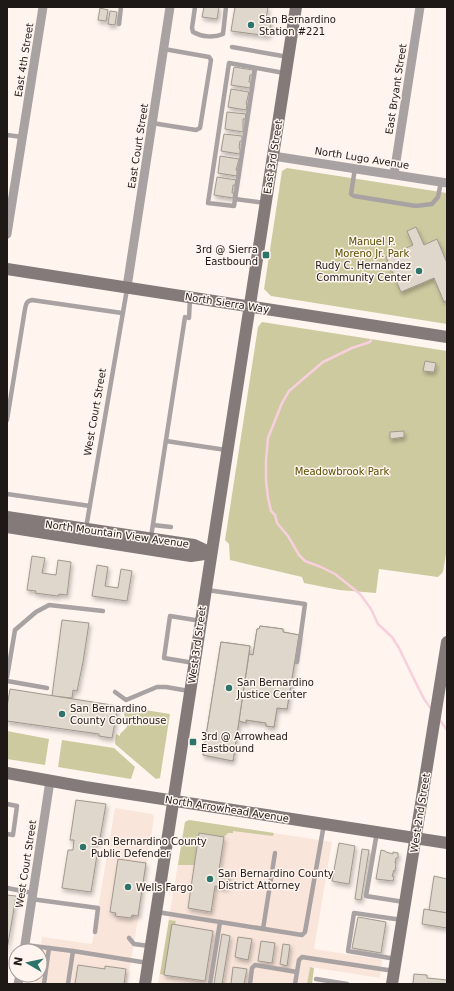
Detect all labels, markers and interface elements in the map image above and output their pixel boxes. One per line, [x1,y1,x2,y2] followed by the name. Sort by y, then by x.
[259,14,336,37] place label: San Bernardino Station #221
[246,20,256,30] marker: San Bernardino Station #221
[13,22,35,98] street label: East 4th Street
[383,43,409,135] street label: East Bryant Street
[126,103,150,189] street label: East Court Street
[262,119,284,195] street label: East 3rd Street
[314,145,410,171] street label: North Lugo Avenue
[335,236,409,259] park label: Manuel P. Moreno Jr. Park
[196,244,258,267] place label: 3rd @ Sierra Eastbound
[261,250,271,260] marker: 3rd @ Sierra Eastbound
[315,260,412,283] place label: Rudy C. Hernandez Community Center
[414,266,424,276] marker: Rudy C. Hernandez Community Center
[184,291,270,315] street label: North Sierra Way
[82,367,108,457] street label: West Court Street
[295,466,390,477] park label: Meadowbrook Park
[44,518,190,550] street label: North Mountain View Avenue
[186,606,208,684] street label: West 3rd Street
[236,677,314,700] place label: San Bernardino Justice Center
[224,683,234,693] marker: San Bernardino Justice Center
[70,703,166,726] place label: San Bernardino County Courthouse
[57,709,67,719] marker: San Bernardino County Courthouse
[201,731,288,754] place label: 3rd @ Arrowhead Eastbound
[188,737,198,747] marker: 3rd @ Arrowhead Eastbound
[408,772,432,854] street label: West 2nd Street
[164,794,290,824] street label: North Arrowhead Avenue
[14,819,38,909] street label: West Court Street
[91,836,207,859] place label: San Bernardino County Public Defender
[78,842,88,852] marker: San Bernardino County Public Defender
[218,868,334,891] place label: San Bernardino County District Attorney
[205,874,215,884] marker: San Bernardino County District Attorney
[123,882,133,892] marker: Wells Fargo
[136,882,193,893] place label: Wells Fargo
[8,943,48,983] north arrow
[11,956,26,967] text: N

